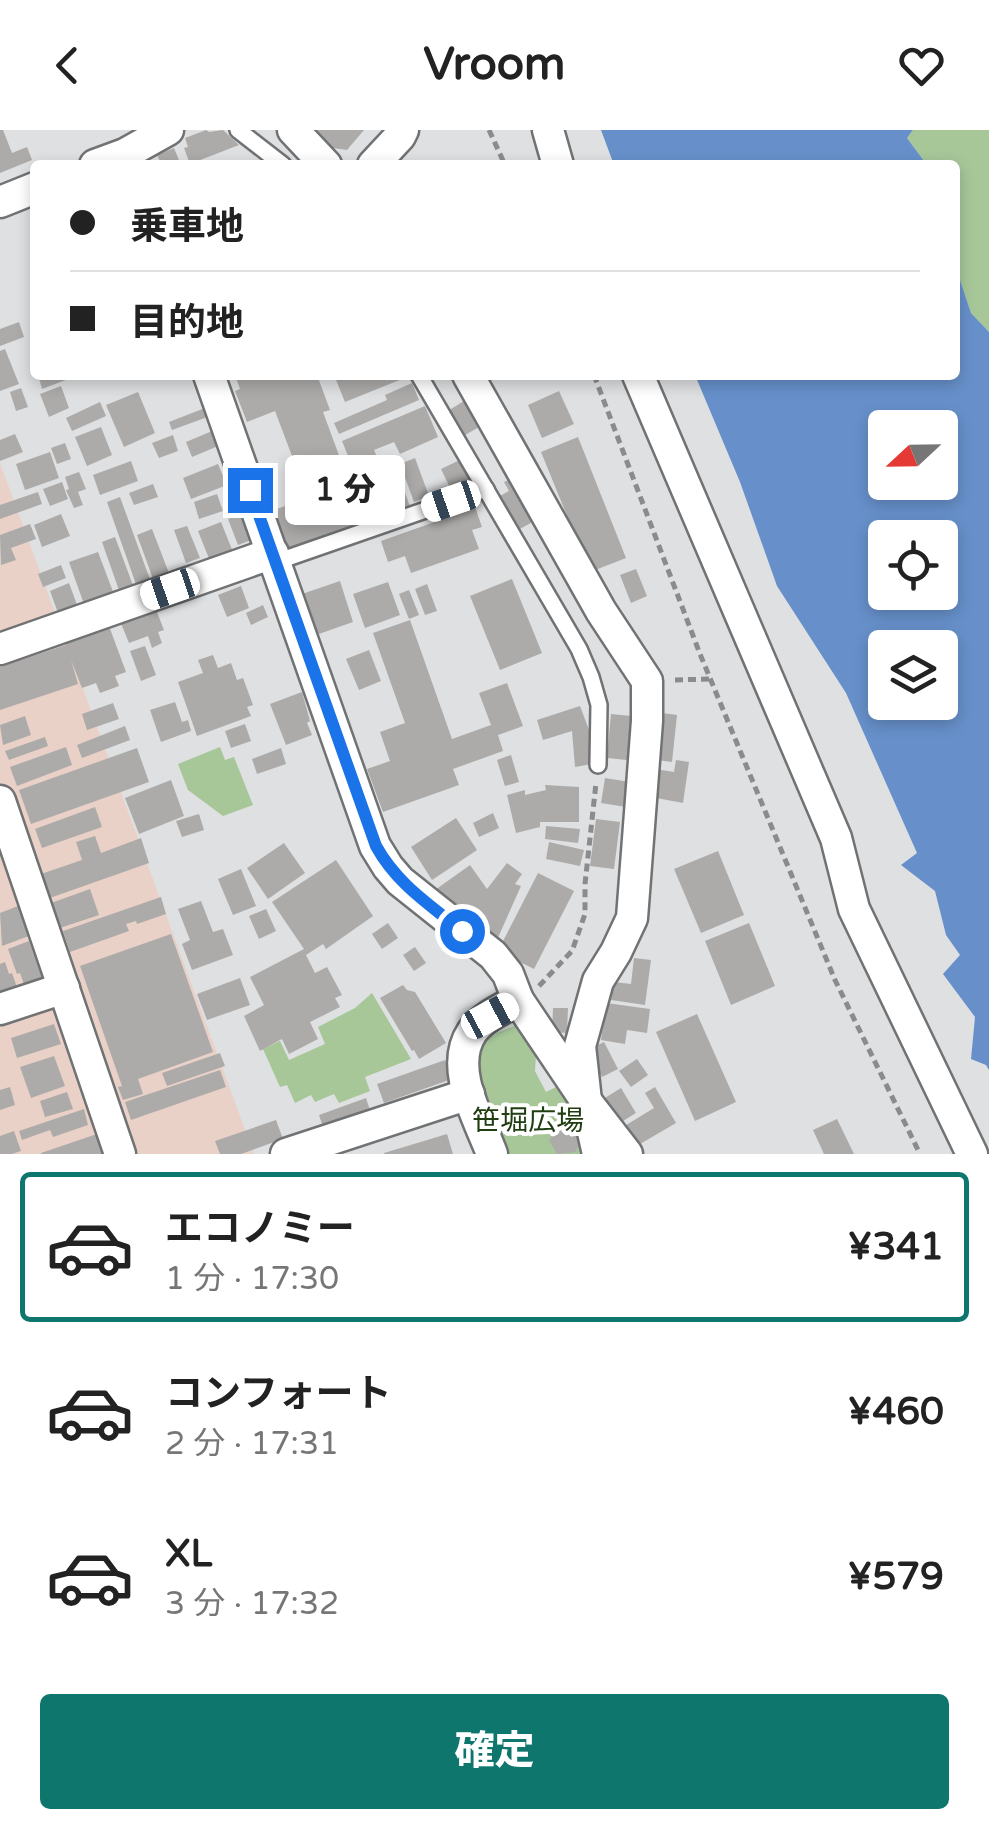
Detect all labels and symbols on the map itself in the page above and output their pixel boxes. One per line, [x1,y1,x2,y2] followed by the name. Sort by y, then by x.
[868,410,958,500] north arrow
[285,455,405,525] callout: 1 分
[228,468,273,513] route end
[418,477,484,525] car
[137,565,203,613] car
[440,909,485,954] route start
[456,989,524,1043] car
[472,1104,584,1138] park label: 笹堀広場

